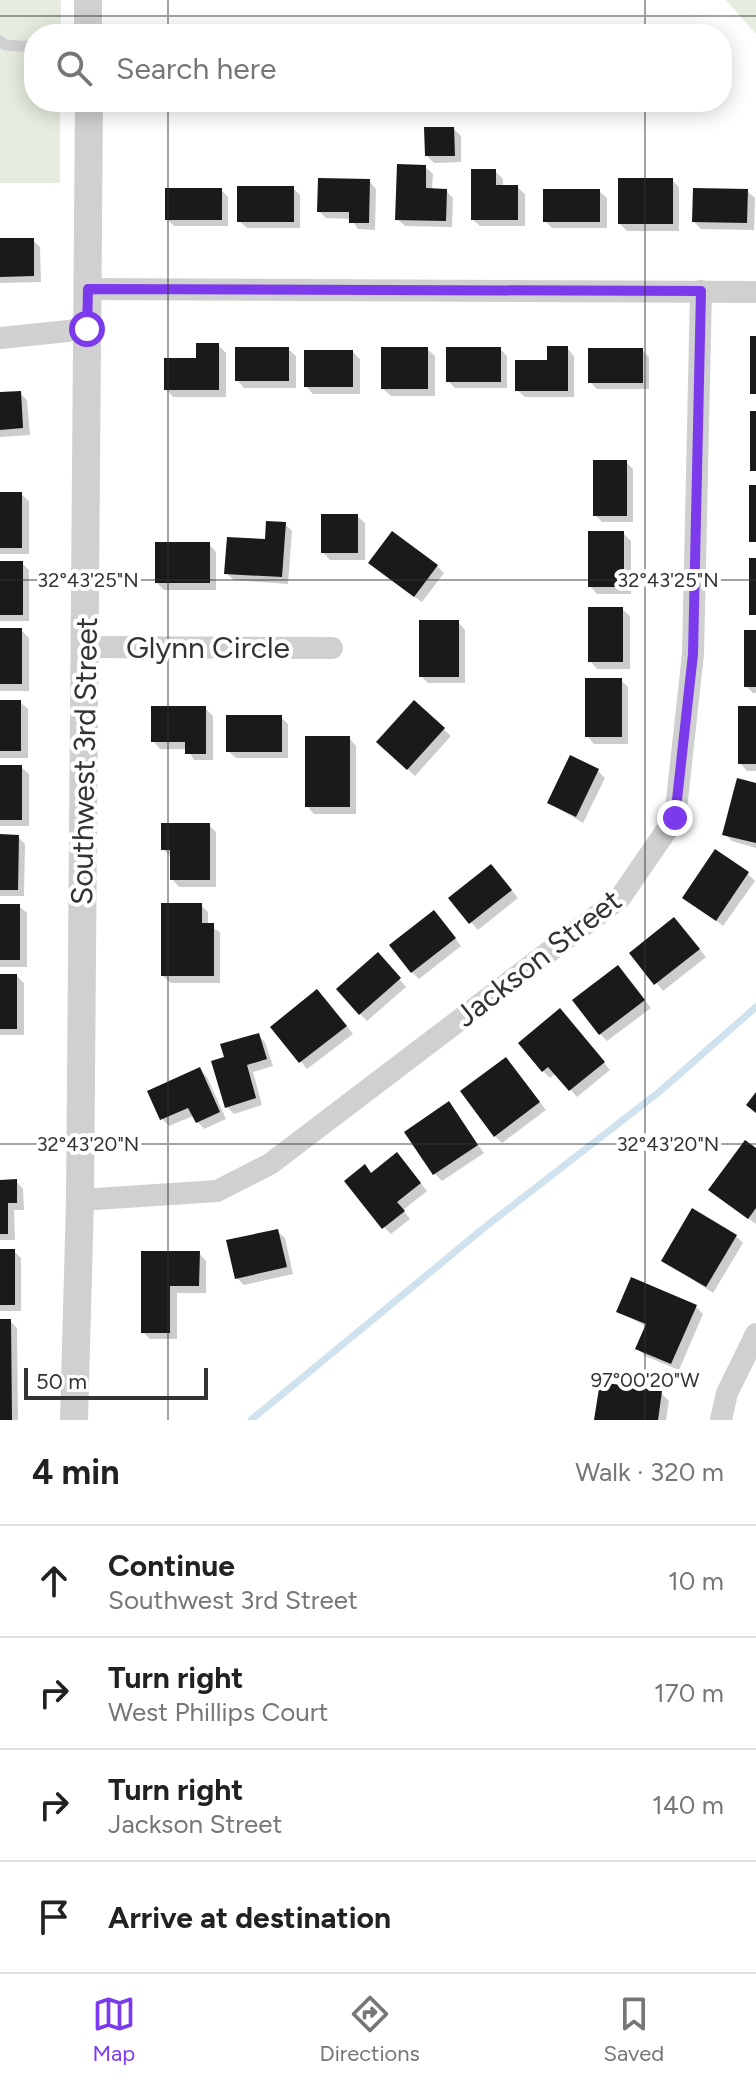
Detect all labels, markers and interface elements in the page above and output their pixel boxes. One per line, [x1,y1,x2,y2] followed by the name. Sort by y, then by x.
[24,24,732,112] search box
[52,46,96,90] icon: search
[116,50,276,87] text: Search here
[69,311,105,347] route start
[37,568,139,592] text: 32°43'25"N
[617,568,719,592] text: 32°43'25"N
[63,617,105,905] street label: Southwest 3rd Street
[126,629,290,666] street label: Glynn Circle
[657,800,693,836] route end
[447,882,629,1034] street label: Jackson Street
[37,1132,139,1156] text: 32°43'20"N
[617,1132,719,1156] text: 32°43'20"N
[24,1364,208,1400] scale bar
[36,1368,87,1395] text: 50 m
[591,1368,699,1392] text: 97°00'20"W
[32,1452,119,1493] text: 4 min
[575,1456,724,1488] text: Walk · 320 m
[108,1547,235,1584] text: Continue
[32,1559,76,1603] icon: ahead
[668,1565,724,1597] text: 10 m
[108,1584,358,1616] text: Southwest 3rd Street
[108,1659,243,1696] text: Turn right
[32,1671,76,1715] icon: right
[654,1677,724,1709] text: 170 m
[108,1696,328,1728] text: West Phillips Court
[108,1771,243,1808] text: Turn right
[32,1783,76,1827] icon: right
[652,1789,724,1821] text: 140 m
[108,1808,282,1840] text: Jackson Street
[32,1895,76,1939] icon: arrive
[108,1899,391,1936] text: Arrive at destination
[92,1992,136,2067] tab: Map
[320,1992,420,2067] tab: Directions
[603,1992,664,2067] tab: Saved

